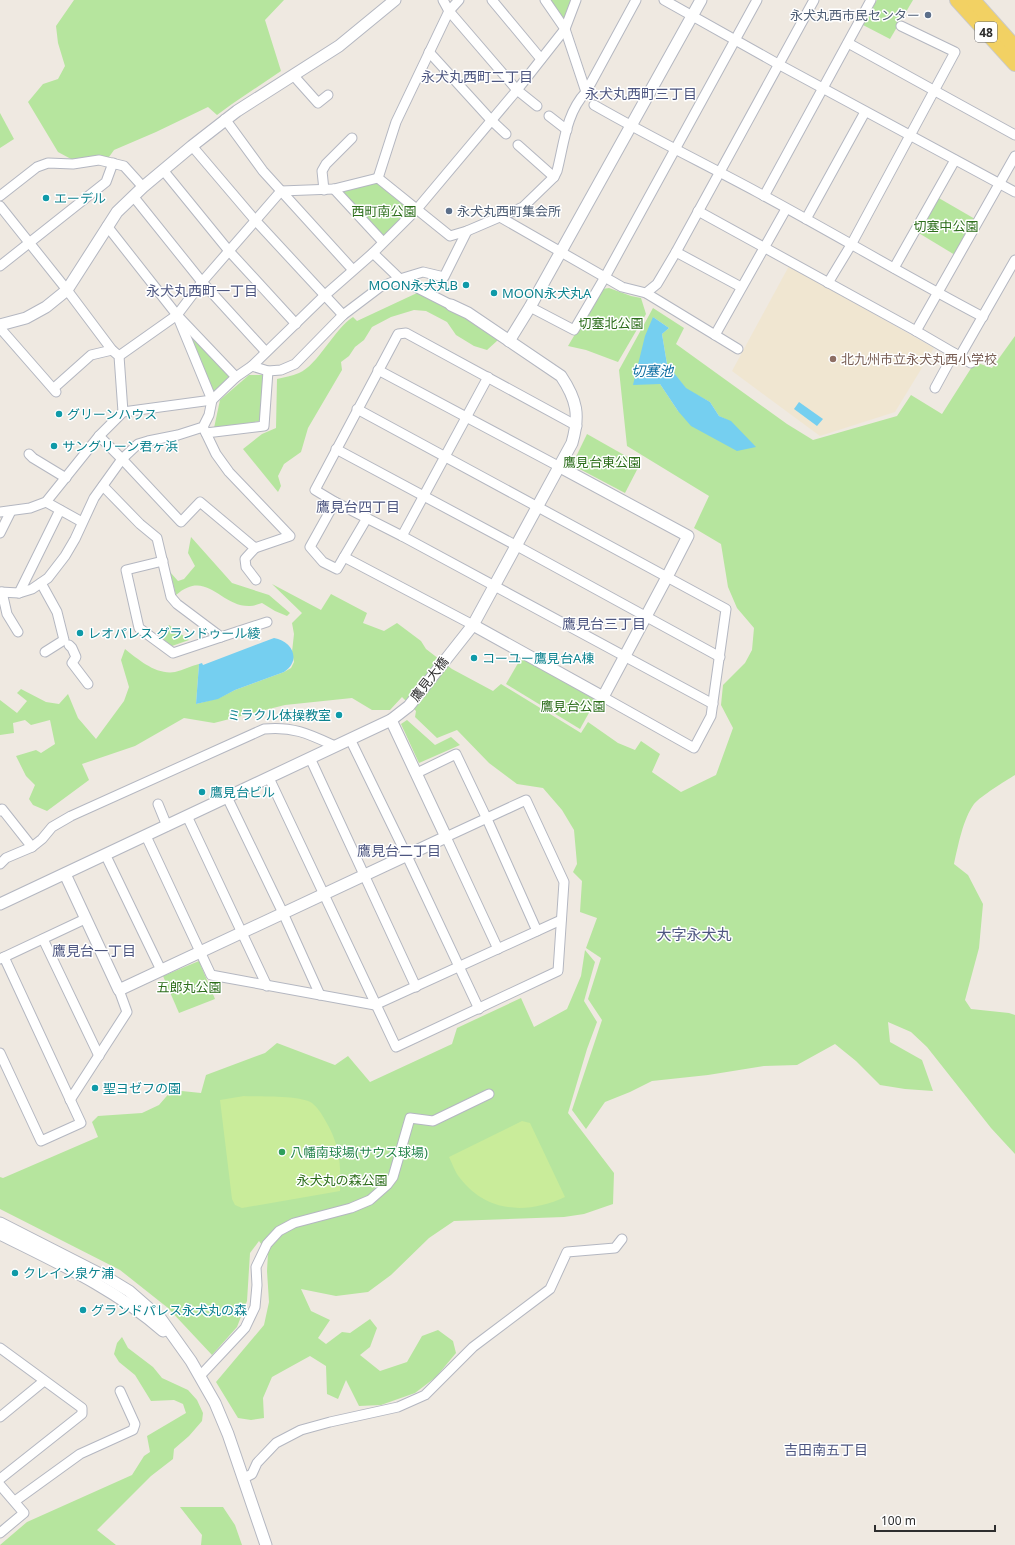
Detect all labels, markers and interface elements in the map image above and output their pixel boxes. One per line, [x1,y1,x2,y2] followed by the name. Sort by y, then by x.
[790,6,920,24] place label: 永犬丸西市民センター
[923,10,933,20] marker: 永犬丸西市民センター
[975,22,997,42] road number: 48
[421,67,533,86] district label: 永犬丸西町二丁目
[585,84,697,103] district label: 永犬丸西町三丁目
[54,189,106,207] place label: エーデル
[41,193,51,203] marker: エーデル
[351,202,417,220] park label: 西町南公園
[457,202,561,220] place label: 永犬丸西町集会所
[444,206,454,216] marker: 永犬丸西町集会所
[913,217,979,235] park label: 切塞中公園
[369,276,458,294] place label: MOON永犬丸B
[461,280,471,290] marker: MOON永犬丸B
[146,281,258,300] district label: 永犬丸西町一丁目
[502,284,592,302] place label: MOON永犬丸A
[489,288,499,298] marker: MOON永犬丸A
[578,314,644,332] park label: 切塞北公園
[841,350,997,368] place label: 北九州市立永犬丸西小学校
[828,354,838,364] marker: 北九州市立永犬丸西小学校
[631,361,675,380] water label: 切塞池
[67,405,157,423] place label: グリーンハウス
[54,409,64,419] marker: グリーンハウス
[62,437,178,455] place label: サングリーン君ヶ浜
[49,441,59,451] marker: サングリーン君ヶ浜
[563,453,641,471] park label: 鷹見台東公園
[316,497,400,516] district label: 鷹見台四丁目
[562,614,646,633] district label: 鷹見台三丁目
[88,624,260,642] place label: レオパレス グランドゥール綾
[75,628,85,638] marker: レオパレス グランドゥール綾
[482,649,594,667] place label: コーユー鷹見台A棟
[406,653,452,705] street label: 鷹見大橋
[469,653,479,663] marker: コーユー鷹見台A棟
[540,697,606,715] park label: 鷹見台公園
[227,706,331,724] place label: ミラクル体操教室
[334,710,344,720] marker: ミラクル体操教室
[210,783,275,801] place label: 鷹見台ビル
[197,787,207,797] marker: 鷹見台ビル
[357,841,441,860] district label: 鷹見台二丁目
[656,924,732,944] district label: 大字永犬丸
[52,941,136,960] district label: 鷹見台一丁目
[156,978,222,996] park label: 五郎丸公園
[103,1079,181,1097] place label: 聖ヨゼフの園
[90,1083,100,1093] marker: 聖ヨゼフの園
[290,1143,428,1161] place label: 八幡南球場(サウス球場)
[277,1147,287,1157] marker: 八幡南球場(サウス球場)
[296,1171,388,1189] park label: 永犬丸の森公園
[23,1264,114,1282] place label: クレイン泉ケ浦
[10,1268,20,1278] marker: クレイン泉ケ浦
[91,1301,247,1319] place label: グランドパレス永犬丸の森
[78,1305,88,1315] marker: グランドパレス永犬丸の森
[784,1440,868,1459] district label: 吉田南五丁目
[875,1507,995,1533] scale bar
[881,1512,916,1529] text: 100 m

